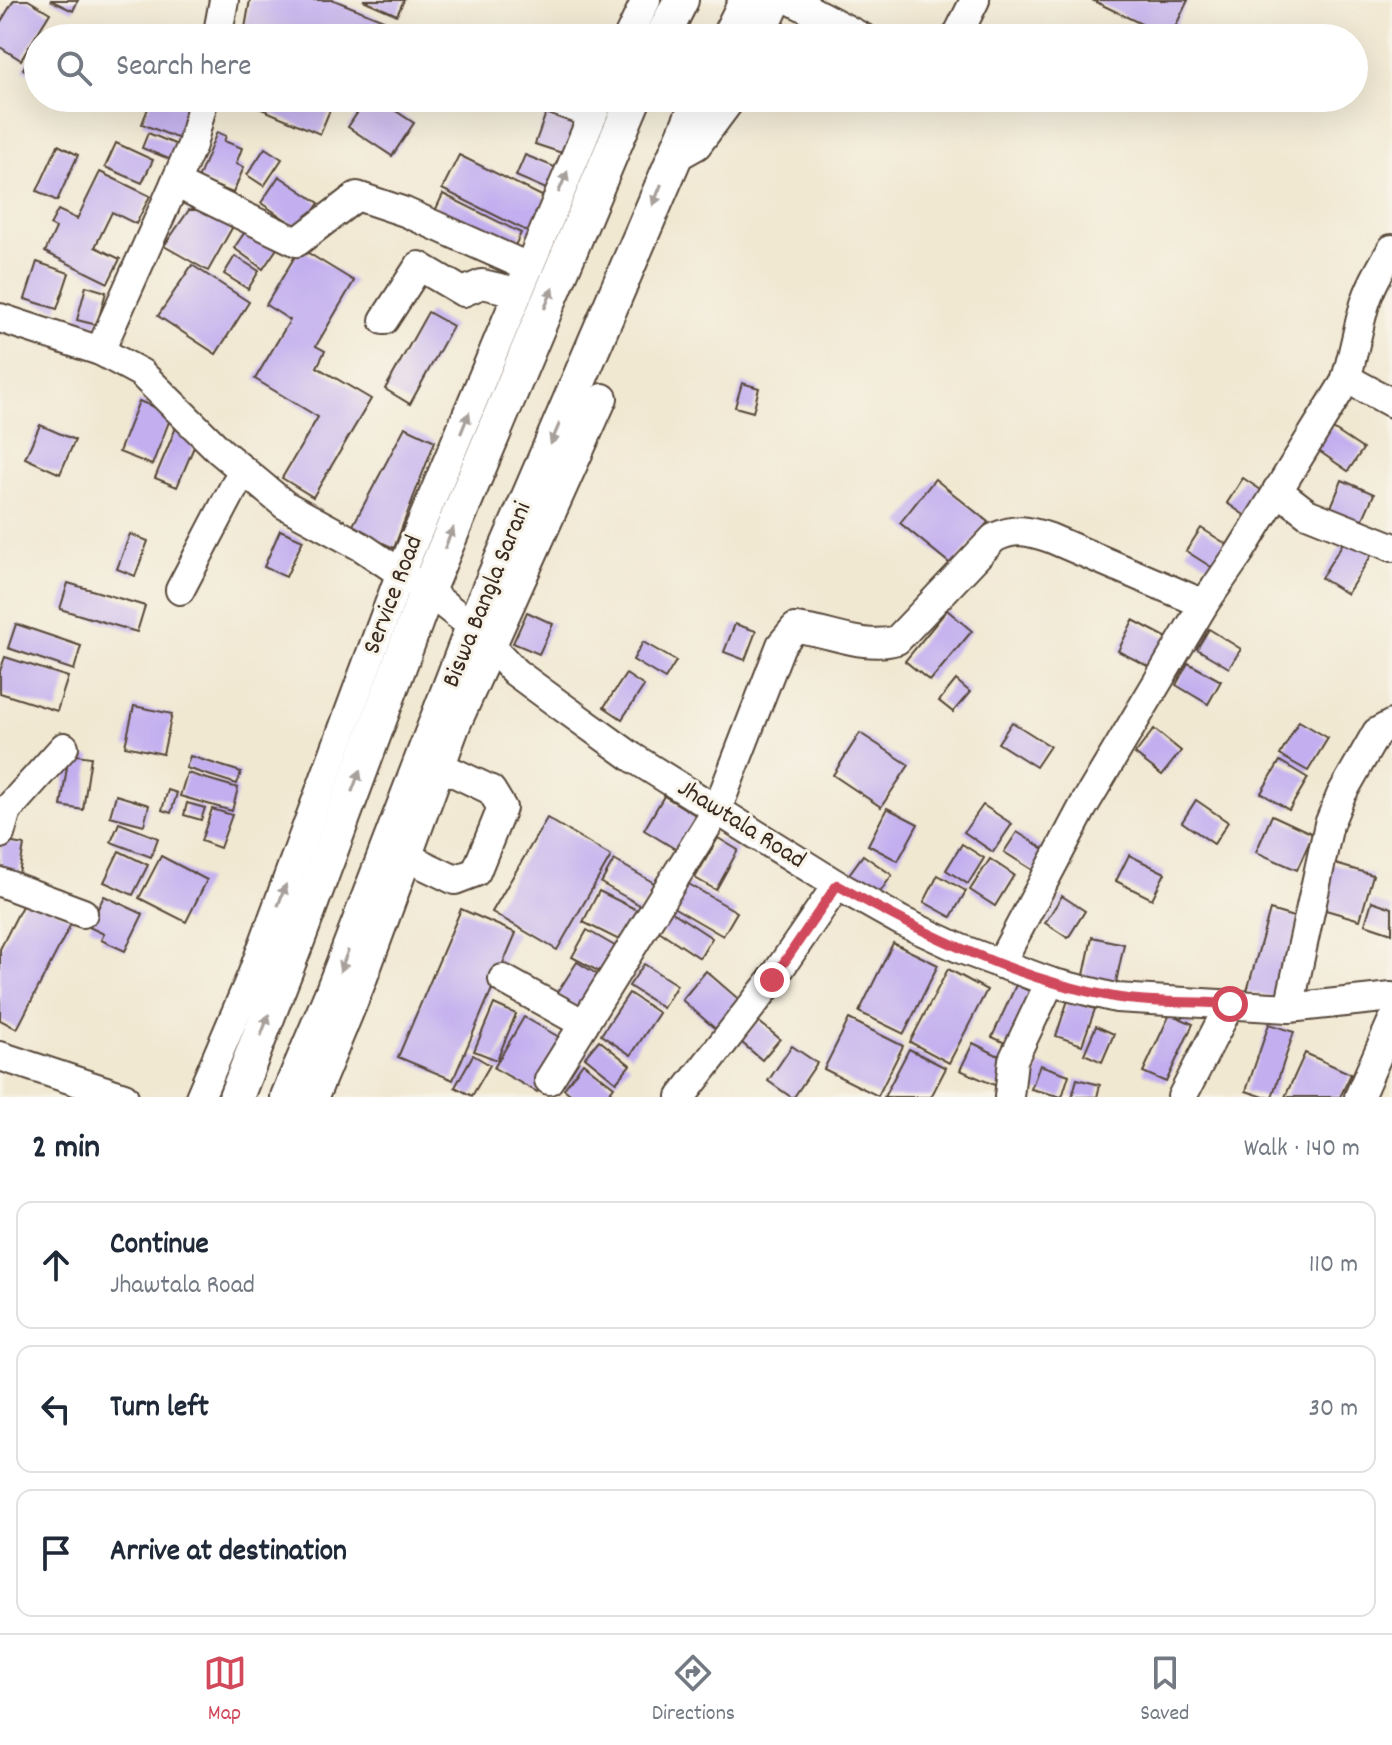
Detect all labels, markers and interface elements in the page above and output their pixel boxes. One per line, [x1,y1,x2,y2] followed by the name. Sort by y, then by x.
[24,24,1368,112] search box
[52,46,96,90] icon: search
[116,47,252,90] text: Search here
[557,170,570,194] one-way arrow
[651,183,664,207] one-way arrow
[542,286,555,310] one-way arrow
[459,411,472,435] one-way arrow
[549,422,562,446] one-way arrow
[434,496,542,693] street label: Biswa Bangla Sarani
[443,526,456,550] one-way arrow
[354,530,434,660] street label: Service Road
[350,769,363,793] one-way arrow
[670,771,812,879] street label: Jhawtala Road
[276,883,289,907] one-way arrow
[337,949,350,973] one-way arrow
[754,962,790,998] route end
[1212,986,1248,1022] route start
[259,1012,272,1036] one-way arrow
[32,1125,100,1174] text: 2 min
[1244,1131,1360,1168] text: Walk · 140 m
[110,1225,209,1268] text: Continue
[34,1243,78,1287] icon: ahead
[1309,1247,1358,1284] text: 110 m
[110,1268,255,1305] text: Jhawtala Road
[34,1387,78,1431] icon: left
[110,1388,209,1431] text: Turn left
[1308,1391,1358,1428] text: 30 m
[34,1531,78,1575] icon: arrive
[110,1532,347,1575] text: Arrive at destination
[203,1651,247,1730] tab: Map
[652,1651,735,1730] tab: Directions
[1140,1651,1189,1730] tab: Saved

